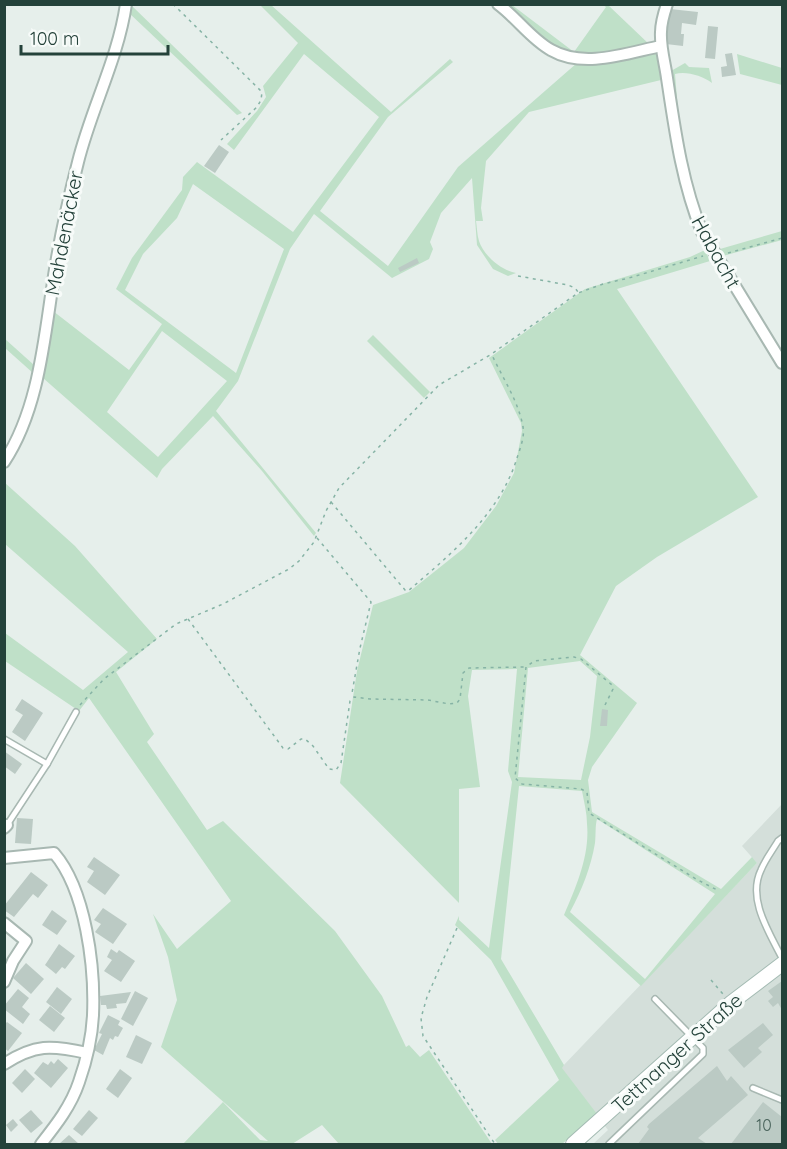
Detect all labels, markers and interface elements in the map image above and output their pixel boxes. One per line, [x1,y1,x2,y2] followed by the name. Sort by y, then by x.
[21,18,168,56] scale bar
[30,27,79,50] text: 100 m
[39,168,88,298] street label: Mahdenäcker
[686,211,747,293] street label: Habacht
[606,987,747,1118] street label: Tettnanger Straße
[756,1115,772,1135] house number: 10

